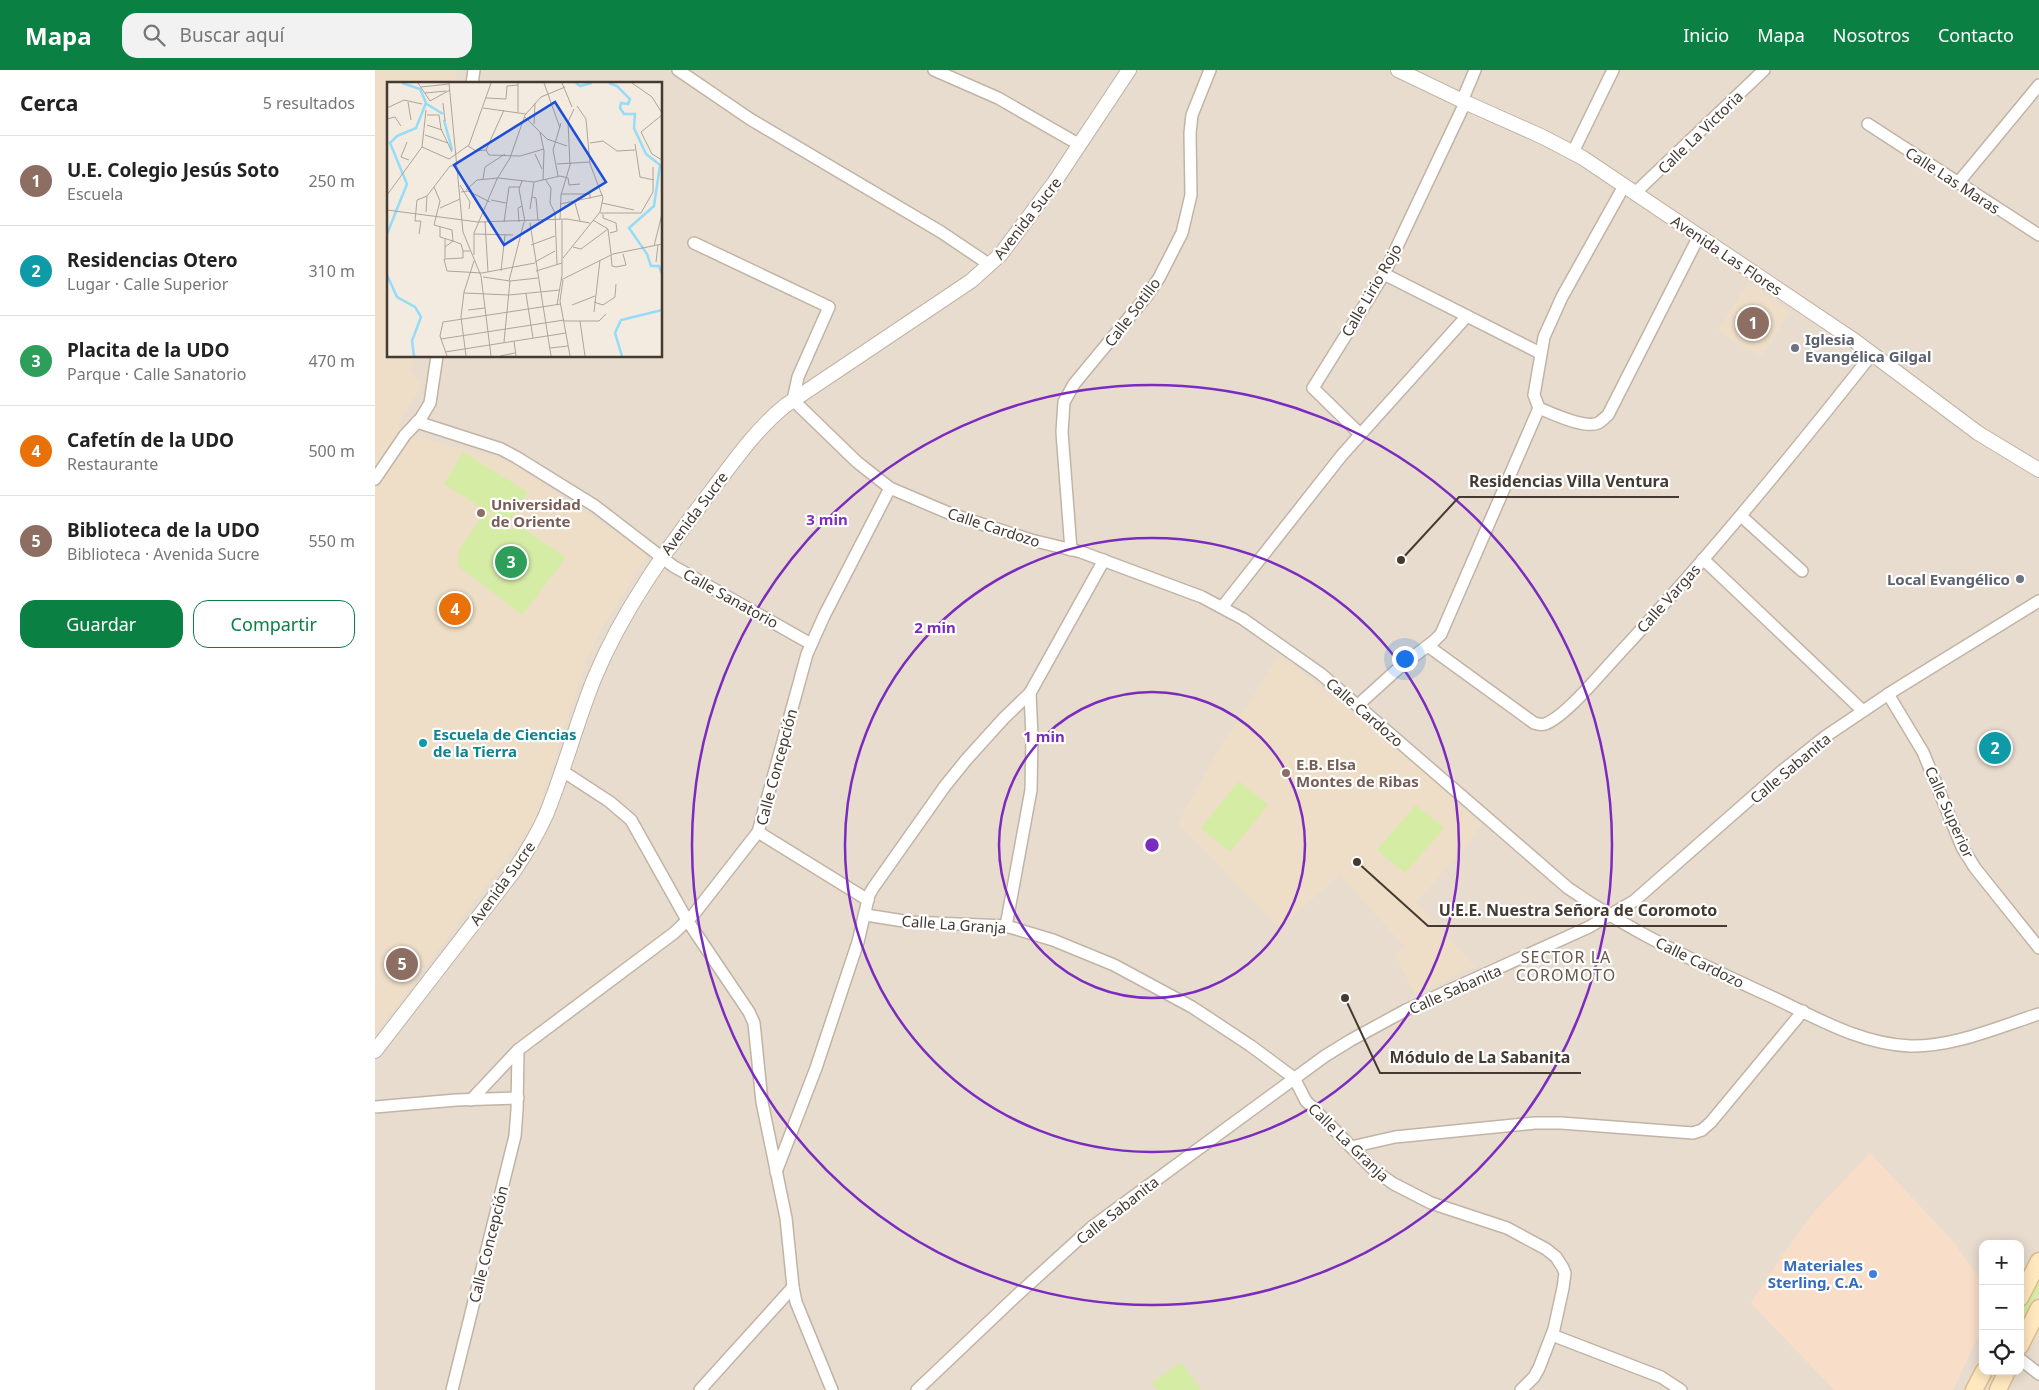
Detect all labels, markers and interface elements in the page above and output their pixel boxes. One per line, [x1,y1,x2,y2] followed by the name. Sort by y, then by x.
[122,13,472,58] search box
[25,19,92,52] text: Mapa
[140,21,168,49] icon: search
[180,22,284,48] text: Buscar aquí
[1683,23,1729,47] text: Inicio
[1757,23,1805,47] text: Mapa
[1833,23,1910,47] text: Nosotros
[1938,23,2014,47] text: Contacto
[387,82,663,358] inset map
[1653,86,1747,178] street label: Calle La Victoria
[20,89,78,117] text: Cerca
[263,92,355,114] text: 5 resultados
[1902,142,2004,218] street label: Calle Las Maras
[67,157,279,183] text: U.E. Colegio Jesús Soto
[31,170,41,192] text: 1
[308,170,355,192] text: 250 m
[989,173,1065,263] street label: Avenida Sucre
[67,183,123,205] text: Escuela
[1668,210,1786,300] street label: Avenida Las Flores
[1336,240,1406,340] street label: Calle Lirio Rojo
[67,247,238,273] text: Residencias Otero
[31,260,41,282] text: 2
[308,260,355,282] text: 310 m
[67,273,228,295] text: Lugar · Calle Superior
[1100,273,1164,351] street label: Calle Sotillo
[1737,304,1769,342] pin: 1
[1805,329,1931,366] place label: Iglesia Evangélica Gilgal
[67,337,229,363] text: Placita de la UDO
[1789,342,1801,354] marker: Iglesia Evangélica Gilgal
[31,350,41,372] text: 3
[308,350,355,372] text: 470 m
[67,363,246,385] text: Parque · Calle Sanatorio
[67,427,234,453] text: Cafetín de la UDO
[31,440,41,462] text: 4
[308,440,355,462] text: 500 m
[67,453,158,475] text: Restaurante
[1459,466,1679,497] callout: Residencias Villa Ventura
[656,467,732,559] street label: Avenida Sucre
[1469,470,1669,492] text: Residencias Villa Ventura
[491,494,581,531] place label: Universidad de Oriente
[945,503,1043,551] street label: Calle Cardozo
[475,507,487,519] marker: Universidad de Oriente
[806,509,848,529] text: 3 min
[67,517,260,543] text: Biblioteca de la UDO
[31,530,41,552] text: 5
[308,530,355,552] text: 550 m
[67,543,259,565] text: Biblioteca · Avenida Sucre
[495,543,527,581] pin: 3
[1632,559,1704,637] street label: Calle Vargas
[680,564,782,632] street label: Calle Sanatorio
[1887,569,2010,589] place label: Local Evangélico
[2014,573,2026,585] marker: Local Evangélico
[439,590,471,628] pin: 4
[20,600,183,648] button: Guardar
[193,600,355,648] button: Compartir
[914,617,956,637] text: 2 min
[1392,646,1418,672] your location
[1322,673,1408,751] street label: Calle Cardozo
[751,706,801,828] street label: Calle Concepción
[433,724,577,761] place label: Escuela de Ciencias de la Tierra
[1023,726,1065,746] text: 1 min
[1746,728,1834,808] street label: Calle Sabanita
[1979,729,2011,767] pin: 2
[417,737,429,749] marker: Escuela de Ciencias de la Tierra
[1296,754,1419,791] place label: E.B. Elsa Montes de Ribas
[1921,763,1979,861] street label: Calle Superior
[1280,767,1292,779] marker: E.B. Elsa Montes de Ribas
[1143,836,1161,854] centre of rings
[465,837,539,929] street label: Avenida Sucre
[1428,895,1727,926] callout: U.E.E. Nuestra Señora de Coromoto
[1439,899,1717,921] text: U.E.E. Nuestra Señora de Coromoto
[901,910,1007,938] street label: Calle La Granja
[1652,932,1748,992] street label: Calle Cardozo
[386,945,418,983] pin: 5
[1516,946,1616,986] district label: SECTOR LA COROMOTO
[1406,960,1504,1018] street label: Calle Sabanita
[1380,1042,1581,1073] callout: Módulo de La Sabanita
[1390,1046,1570,1068] text: Módulo de La Sabanita
[1304,1098,1394,1186] street label: Calle La Granja
[1072,1172,1162,1248] street label: Calle Sabanita
[464,1183,512,1305] street label: Calle Concepción
[1979,1240,2024,1375] map controls
[1979,1240,2024,1285] button: +
[1768,1255,1863,1292] place label: Materiales Sterling, C.A.
[1867,1268,1879,1280] marker: Materiales Sterling, C.A.
[1979,1285,2024,1330] button: −
[1979,1330,2024,1375] button: locate

